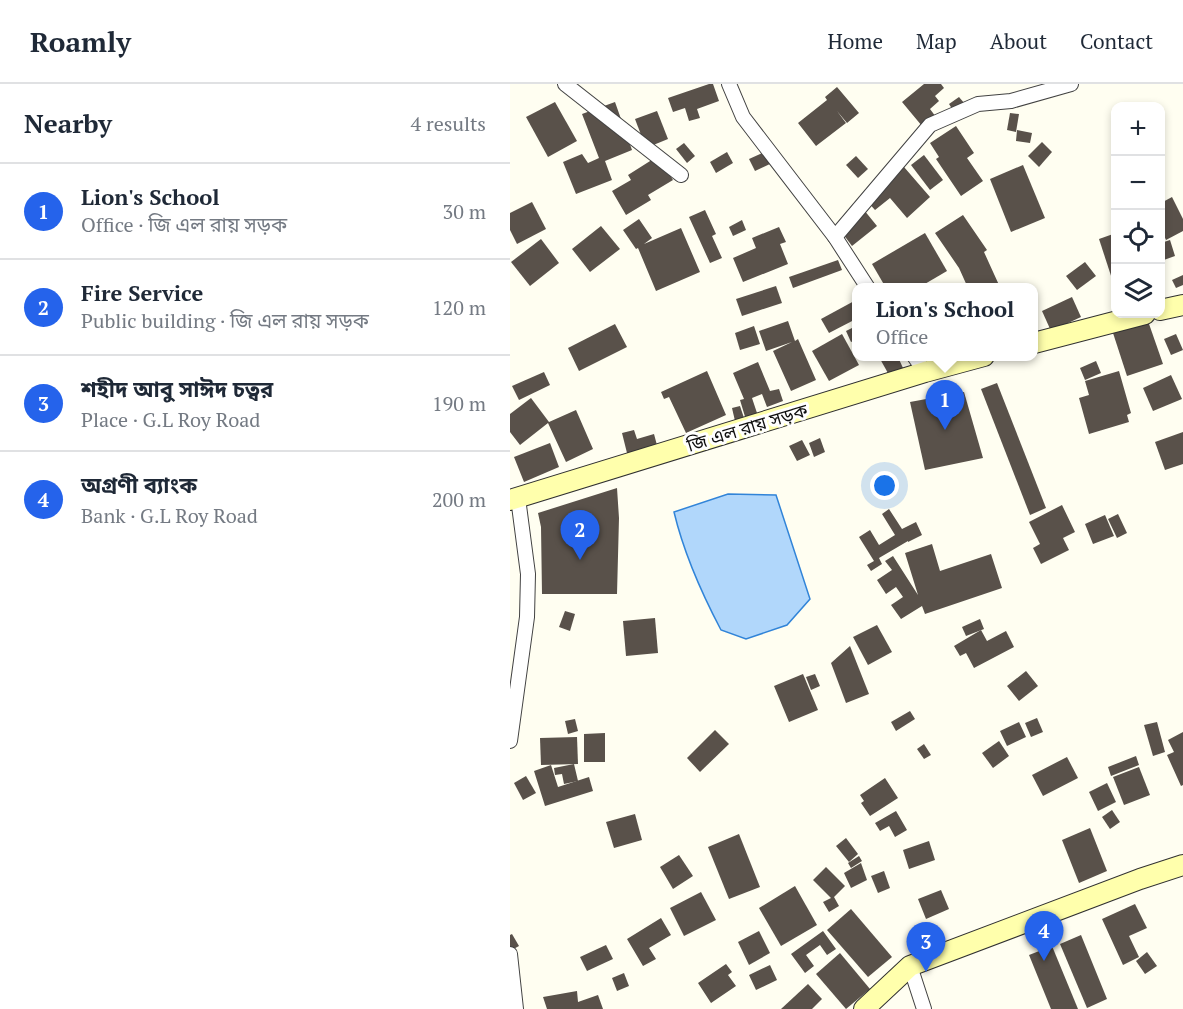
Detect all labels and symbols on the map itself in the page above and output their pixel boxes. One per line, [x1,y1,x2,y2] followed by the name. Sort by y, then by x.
[926,380,964,430] pin: 1
[683,397,811,457] street label: জি এল রায় সড়ক
[870,471,899,500] your location
[560,510,600,560] pin: 2
[1024,912,1064,961] pin: 4
[906,922,946,972] pin: 3

